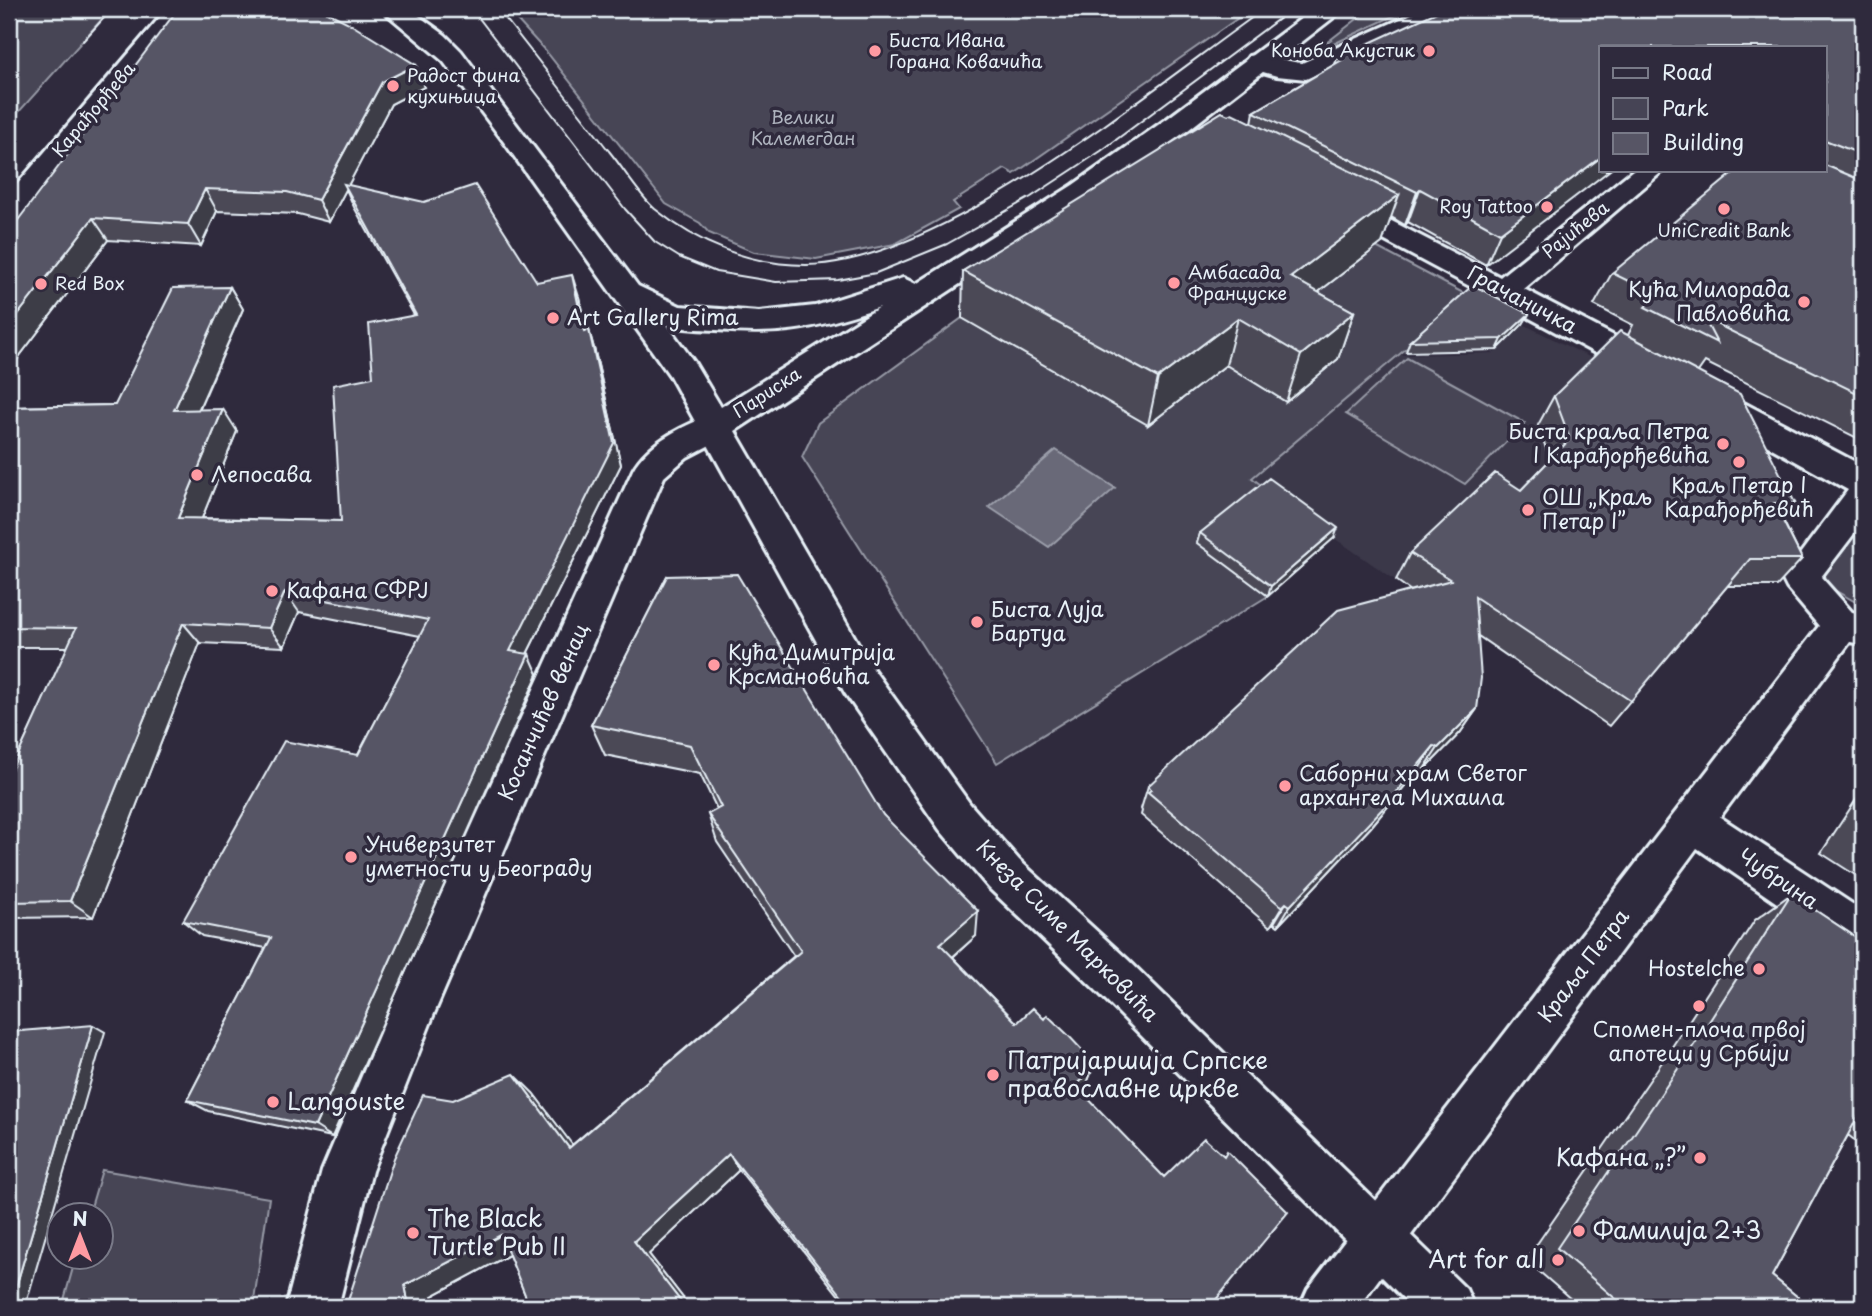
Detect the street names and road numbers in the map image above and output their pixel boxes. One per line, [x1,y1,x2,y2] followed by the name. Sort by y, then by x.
[45,55,141,163] street label: Карађорђева
[1536,193,1615,264] street label: Рајићева
[1462,256,1584,341] street label: Грачаничка
[727,359,806,424] street label: Париска
[489,617,596,805] street label: Косанчићев венац
[970,831,1168,1029] street label: Кнеза Симе Марковића
[1732,839,1826,916] street label: Чубрина
[1529,901,1636,1028] street label: Краља Петра

